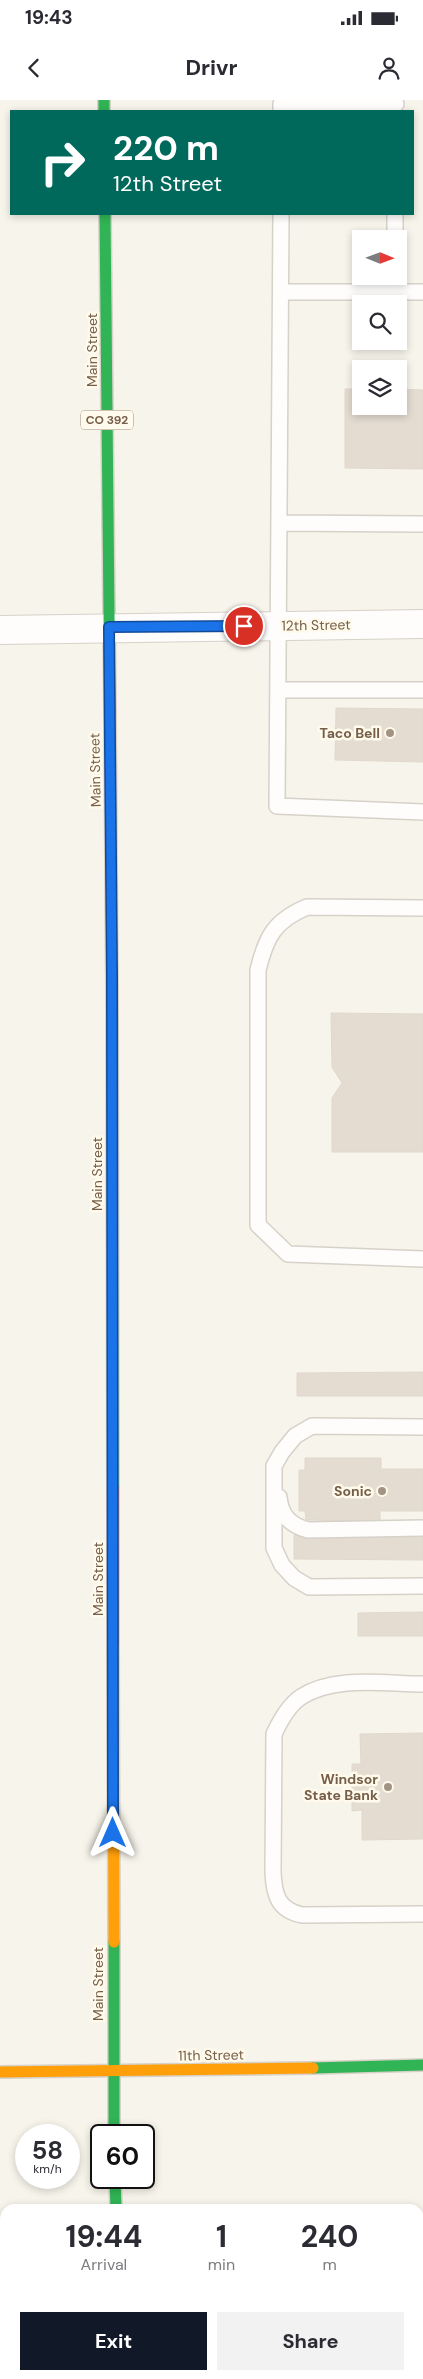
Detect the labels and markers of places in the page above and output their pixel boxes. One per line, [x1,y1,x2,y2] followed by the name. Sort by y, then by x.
[223,605,265,647] pin
[319,724,380,742] place label: Taco Bell
[384,727,396,739] marker: Taco Bell
[334,1482,372,1500] place label: Sonic
[376,1485,388,1497] marker: Sonic
[304,1770,378,1804] place label: Windsor State Bank
[382,1781,394,1793] marker: Windsor State Bank

